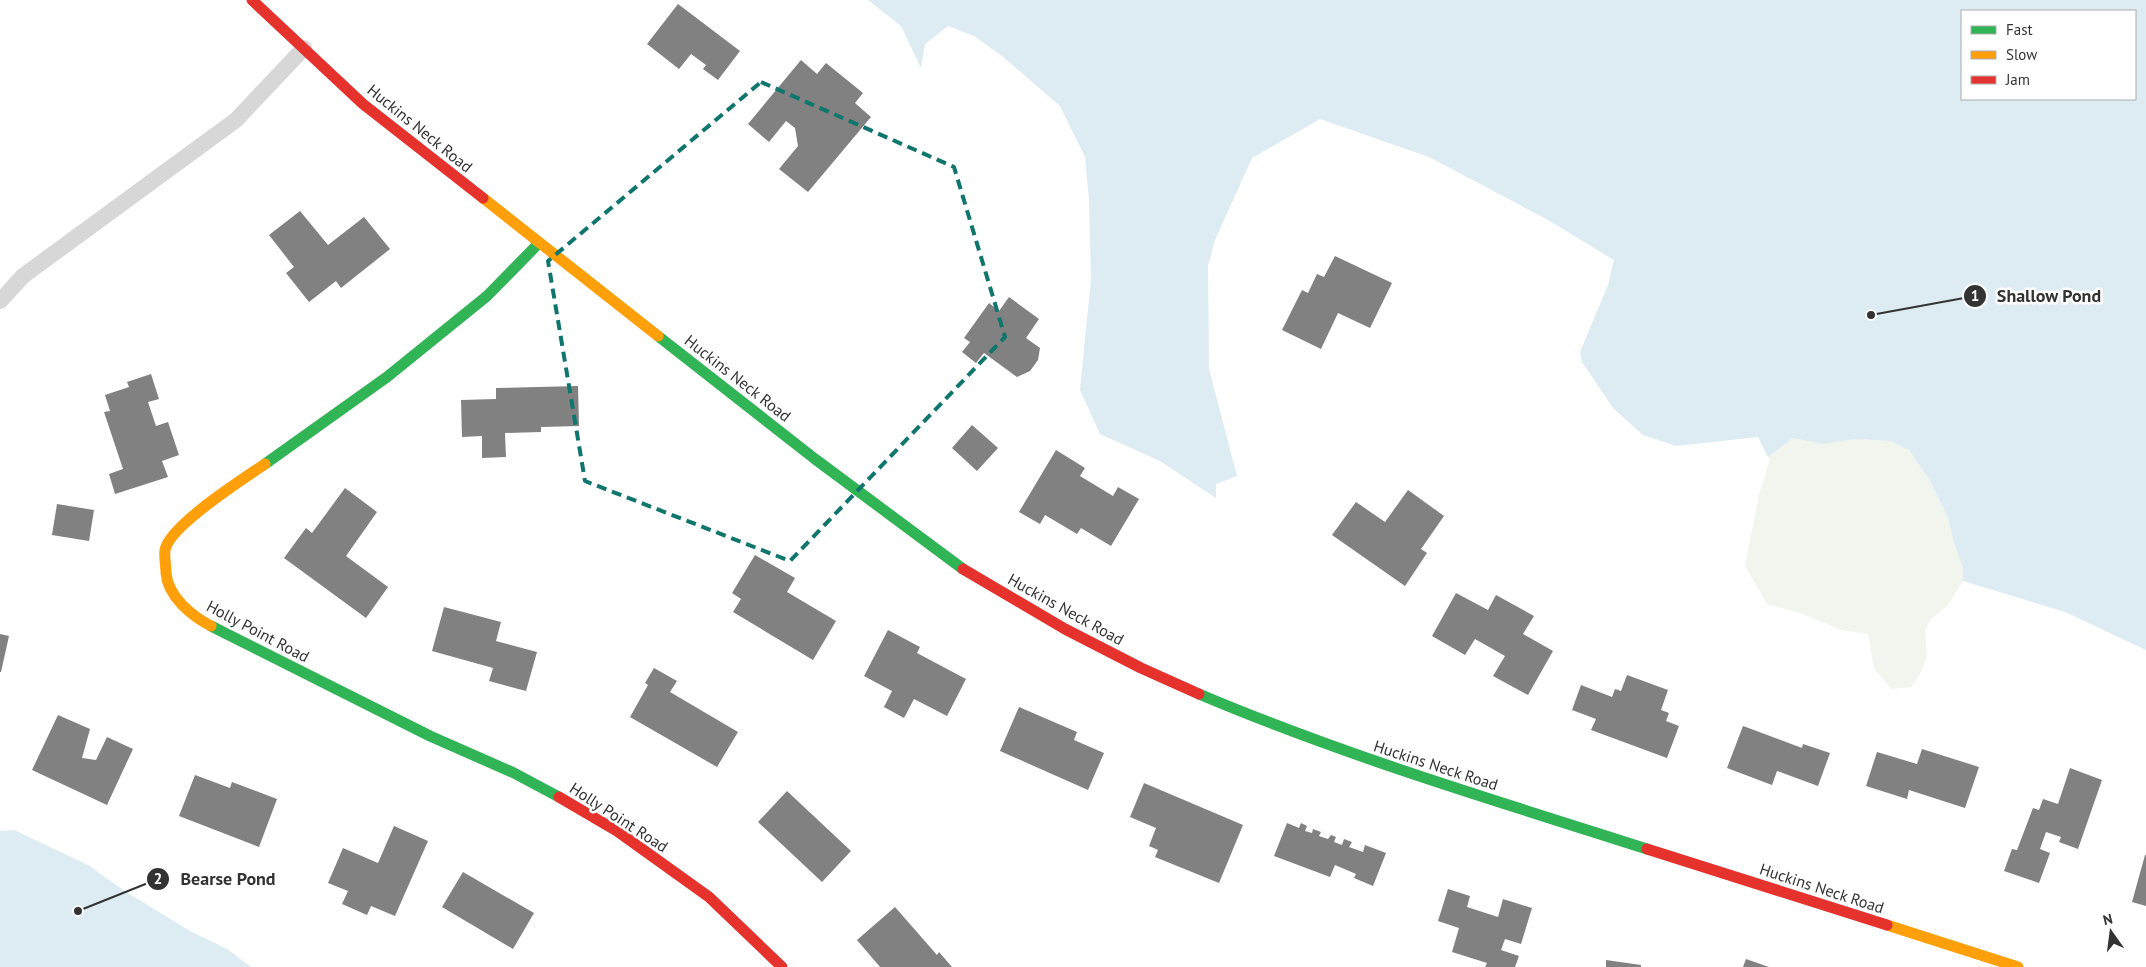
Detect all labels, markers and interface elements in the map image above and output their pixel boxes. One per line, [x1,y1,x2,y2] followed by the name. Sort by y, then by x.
[1961,10,2136,100] legend
[2006,20,2033,39] text: Fast
[2006,45,2037,64] text: Slow
[2005,70,2030,89] text: Jam
[363,79,477,177] street label: Huckins Neck Road
[1962,279,2112,312] callout: Shallow Pond
[1997,284,2101,307] text: Shallow Pond
[1971,286,1979,305] text: 1
[681,330,795,426] street label: Huckins Neck Road
[1004,569,1128,649] street label: Huckins Neck Road
[203,596,313,666] street label: Holly Point Road
[1371,735,1501,795] street label: Huckins Neck Road
[566,778,672,856] street label: Holly Point Road
[1757,858,1887,918] street label: Huckins Neck Road
[145,862,285,895] callout: Bearse Pond
[180,867,276,890] text: Bearse Pond
[154,869,162,888] text: 2
[2086,907,2136,957] north arrow
[2101,910,2114,929] text: N

